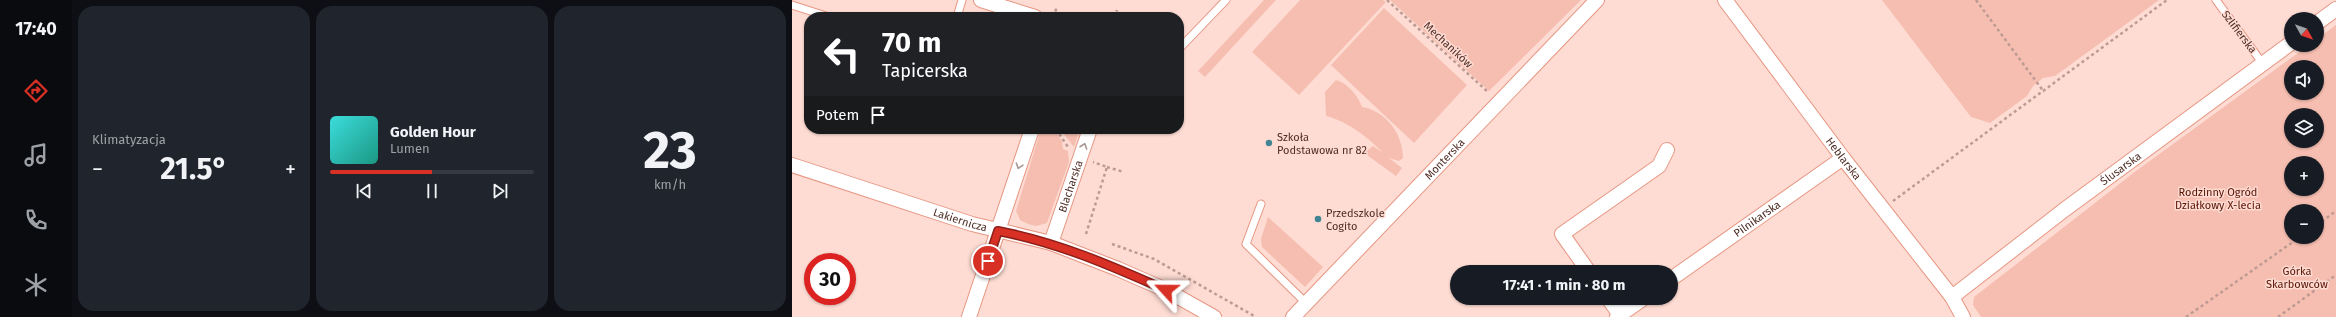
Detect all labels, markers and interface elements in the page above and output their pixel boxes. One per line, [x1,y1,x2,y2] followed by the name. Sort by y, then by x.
[2219,8,2259,56] street label: Szlifierska
[2284,12,2324,52] north arrow
[2284,12,2324,244] map controls
[15,18,57,40] text: 17:40
[1421,19,1475,71] street label: Mechaników
[882,26,941,59] text: 70 m
[816,28,868,80] icon: left
[882,60,968,82] text: Tapicerska
[2284,60,2324,100] button: sound
[22,77,50,105] icon: directions
[867,104,889,126] icon: arrive
[816,106,859,124] text: Potem
[2284,108,2324,148] button: layers
[643,119,697,182] text: 23
[390,123,476,141] text: Golden Hour
[1277,131,1367,157] place label: Szkoła Podstawowa nr 82
[92,132,166,147] text: Klimatyzacja
[1823,135,1864,182] street label: Heblarska
[1422,136,1467,182] street label: Monterska
[1264,138,1274,148] marker: Szkoła Podstawowa nr 82
[22,141,50,169] icon: music
[390,141,430,156] text: Lumen
[1079,143,1088,150] one-way arrow
[2097,149,2143,188] street label: Ślusarska
[160,151,228,187] text: 21.5°
[92,156,103,183] text: −
[285,156,296,183] text: +
[2284,156,2324,196] button: +
[1055,158,1085,214] street label: Blacharska
[1016,162,1024,169] one-way arrow
[654,177,686,192] text: km/h
[353,180,375,202] icon: previous
[421,180,443,202] icon: pause
[489,180,511,202] icon: next
[2175,186,2261,212] park label: Rodzinny Ogród Działkowy X-lecia
[1731,198,1783,240] street label: Pilnikarska
[2284,204,2324,244] button: −
[932,205,989,234] street label: Lakiernicza
[22,206,50,234] icon: phone
[1326,207,1385,233] place label: Przedszkole Cogito
[1313,214,1323,224] marker: Przedszkole Cogito
[971,244,1005,278] pin
[977,250,999,272] icon: arrive
[804,253,856,305] speed limit sign: 30
[2266,265,2328,291] park label: Górka Skarbowców
[1145,269,1187,311] position arrow
[22,271,50,299] icon: climate
[1502,276,1626,294] text: 17:41 · 1 min · 80 m

